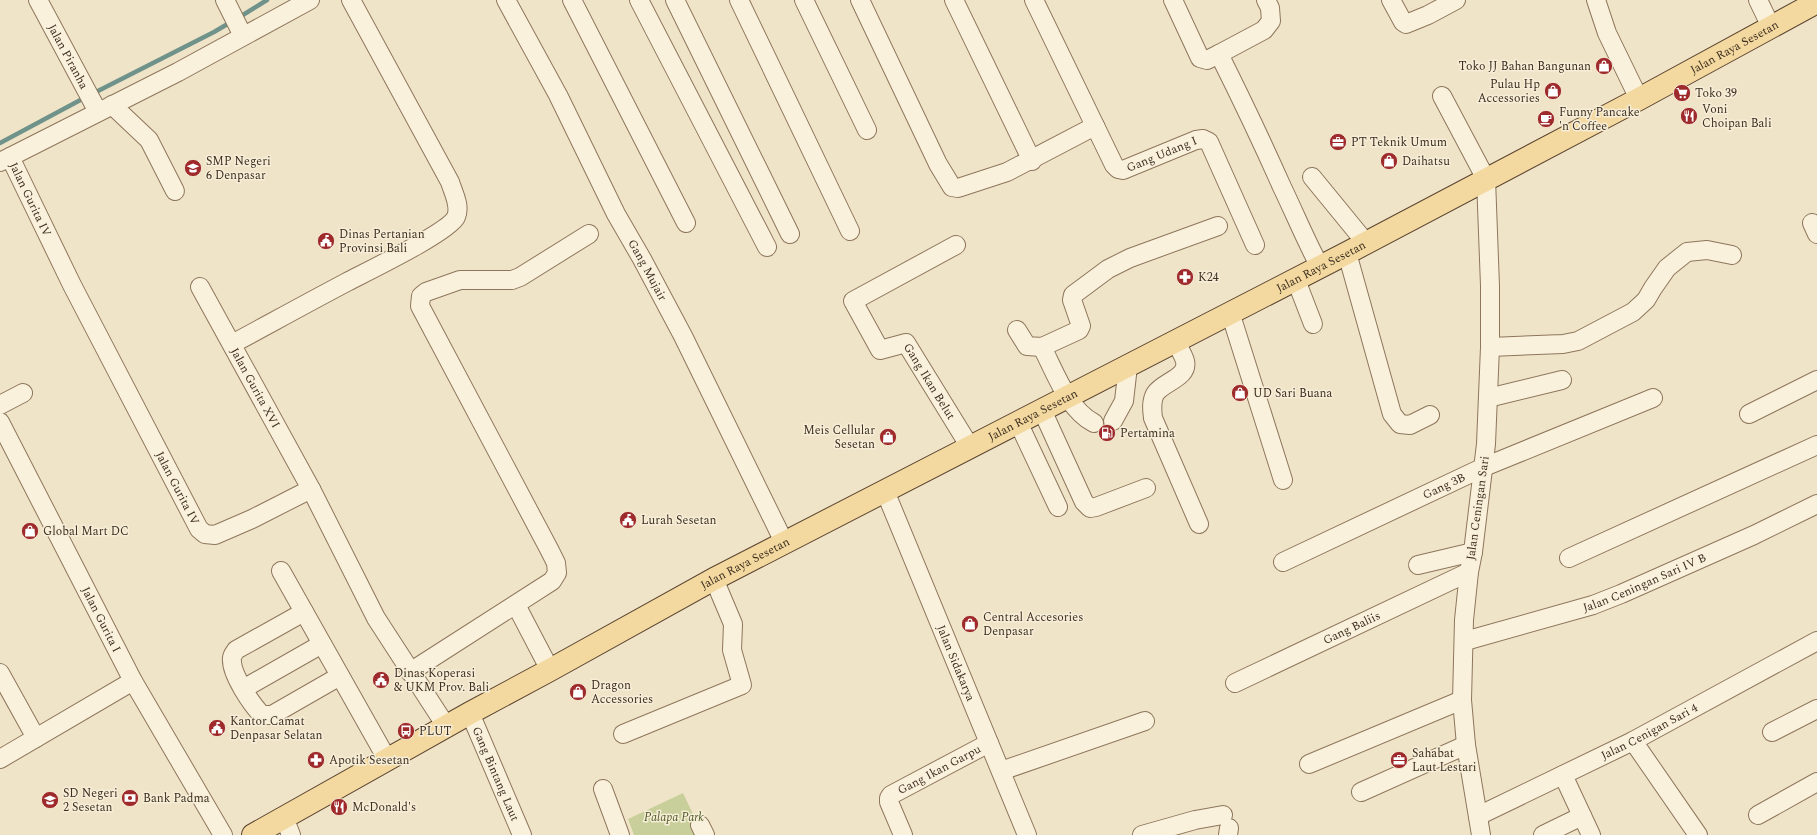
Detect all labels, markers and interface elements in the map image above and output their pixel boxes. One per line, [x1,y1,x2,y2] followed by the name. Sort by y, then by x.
[1686,15,1782,79] street label: Jalan Raya Sesetan
[43,20,94,93] street label: Jalan Piranha
[1594,56,1614,76] shop icon: Toko JJ Bahan Bangunan
[1459,57,1591,76] place label: Toko JJ Bahan Bangunan
[1478,75,1540,108] place label: Pulau Hp Accessories
[1543,81,1563,101] shop icon: Pulau Hp Accessories
[1672,83,1692,103] supermarket icon: Toko 39
[1695,84,1737,103] place label: Toko 39
[1702,100,1772,133] place label: Voni Choipan Bali
[1559,103,1640,136] place label: Funny Pancake 'n Coffee
[1679,106,1699,126] restaurant icon: Voni Choipan Bali
[1536,109,1556,129] cafe icon: Funny Pancake 'n Coffee
[1123,131,1200,177] street label: Gang Udang I
[1328,132,1348,152] office icon: PT Teknik Umum
[1351,133,1447,152] place label: PT Teknik Umum
[1379,151,1399,171] shop icon: Daihatsu
[206,152,271,185] place label: SMP Negeri 6 Denpasar
[1402,152,1450,171] place label: Daihatsu
[183,158,203,178] school or university icon: SMP Negeri 6 Denpasar
[4,159,57,240] street label: Jalan Gurita IV
[339,225,425,258] place label: Dinas Pertanian Provinsi Bali
[316,231,336,251] public building icon: Dinas Pertanian Provinsi Bali
[623,235,672,305] street label: Gang Mujair
[1273,235,1369,297] street label: Jalan Raya Sesetan
[1175,267,1195,287] pharmacy icon: K24
[1198,268,1219,287] place label: K24
[899,339,960,423] street label: Gang Ikan Belut
[226,344,285,432] street label: Jalan Gurita XVI
[1230,383,1250,403] shop icon: UD Sari Buana
[985,384,1081,446] street label: Jalan Raya Sesetan
[1253,384,1332,403] place label: UD Sari Buana
[803,421,875,454] place label: Meis Cellular Sesetan
[1097,423,1117,443] fuel station icon: Pertamina
[1120,424,1175,443] place label: Pertamina
[878,427,898,447] shop icon: Meis Cellular Sesetan
[151,448,205,528] street label: Jalan Gurita IV
[1461,454,1495,561] street label: Jalan Ceningan Sari
[1419,468,1469,504] street label: Gang 3B
[618,510,638,530] public building icon: Lurah Sesetan
[641,511,717,530] place label: Lurah Sesetan
[20,521,40,541] shop icon: Global Mart DC
[43,522,129,541] place label: Global Mart DC
[697,532,793,594] street label: Jalan Raya Sesetan
[1581,548,1709,617] street label: Jalan Ceningan Sari IV B
[77,583,126,656] street label: Jalan Gurita I
[1320,606,1383,649] street label: Gang Baliis
[983,608,1083,641] place label: Central Accesories Denpasar
[960,614,980,634] shop icon: Central Accesories Denpasar
[932,622,980,704] street label: Jalan Sidakarya
[394,664,490,697] place label: Dinas Koperasi & UKM Prov. Bali
[371,670,391,690] public building icon: Dinas Koperasi & UKM Prov. Bali
[591,676,653,709] place label: Dragon Accessories
[568,682,588,702] shop icon: Dragon Accessories
[1598,698,1701,765] street label: Jalan Cenigan Sari 4
[230,712,323,745] place label: Kantor Camat Denpasar Selatan
[207,718,227,738] public building icon: Kantor Camat Denpasar Selatan
[396,721,416,741] bus stop icon: PLUT
[419,722,452,741] place label: PLUT
[467,723,524,824] street label: Gang Bintang Laut
[894,739,985,799] street label: Gang Ikan Garpu
[1412,744,1477,777] place label: Sahabat Laut Lestari
[306,750,326,770] pharmacy icon: Apotik Sesetan
[1389,750,1409,770] office icon: Sahabat Laut Lestari
[329,751,410,770] place label: Apotik Sesetan
[63,784,118,817] place label: SD Negeri 2 Sesetan
[120,788,140,808] bank icon: Bank Padma
[143,789,210,808] place label: Bank Padma
[40,790,60,810] school or university icon: SD Negeri 2 Sesetan
[329,797,349,817] restaurant icon: McDonald's
[352,798,416,817] place label: McDonald's
[644,808,704,827] park label: Palapa Park

